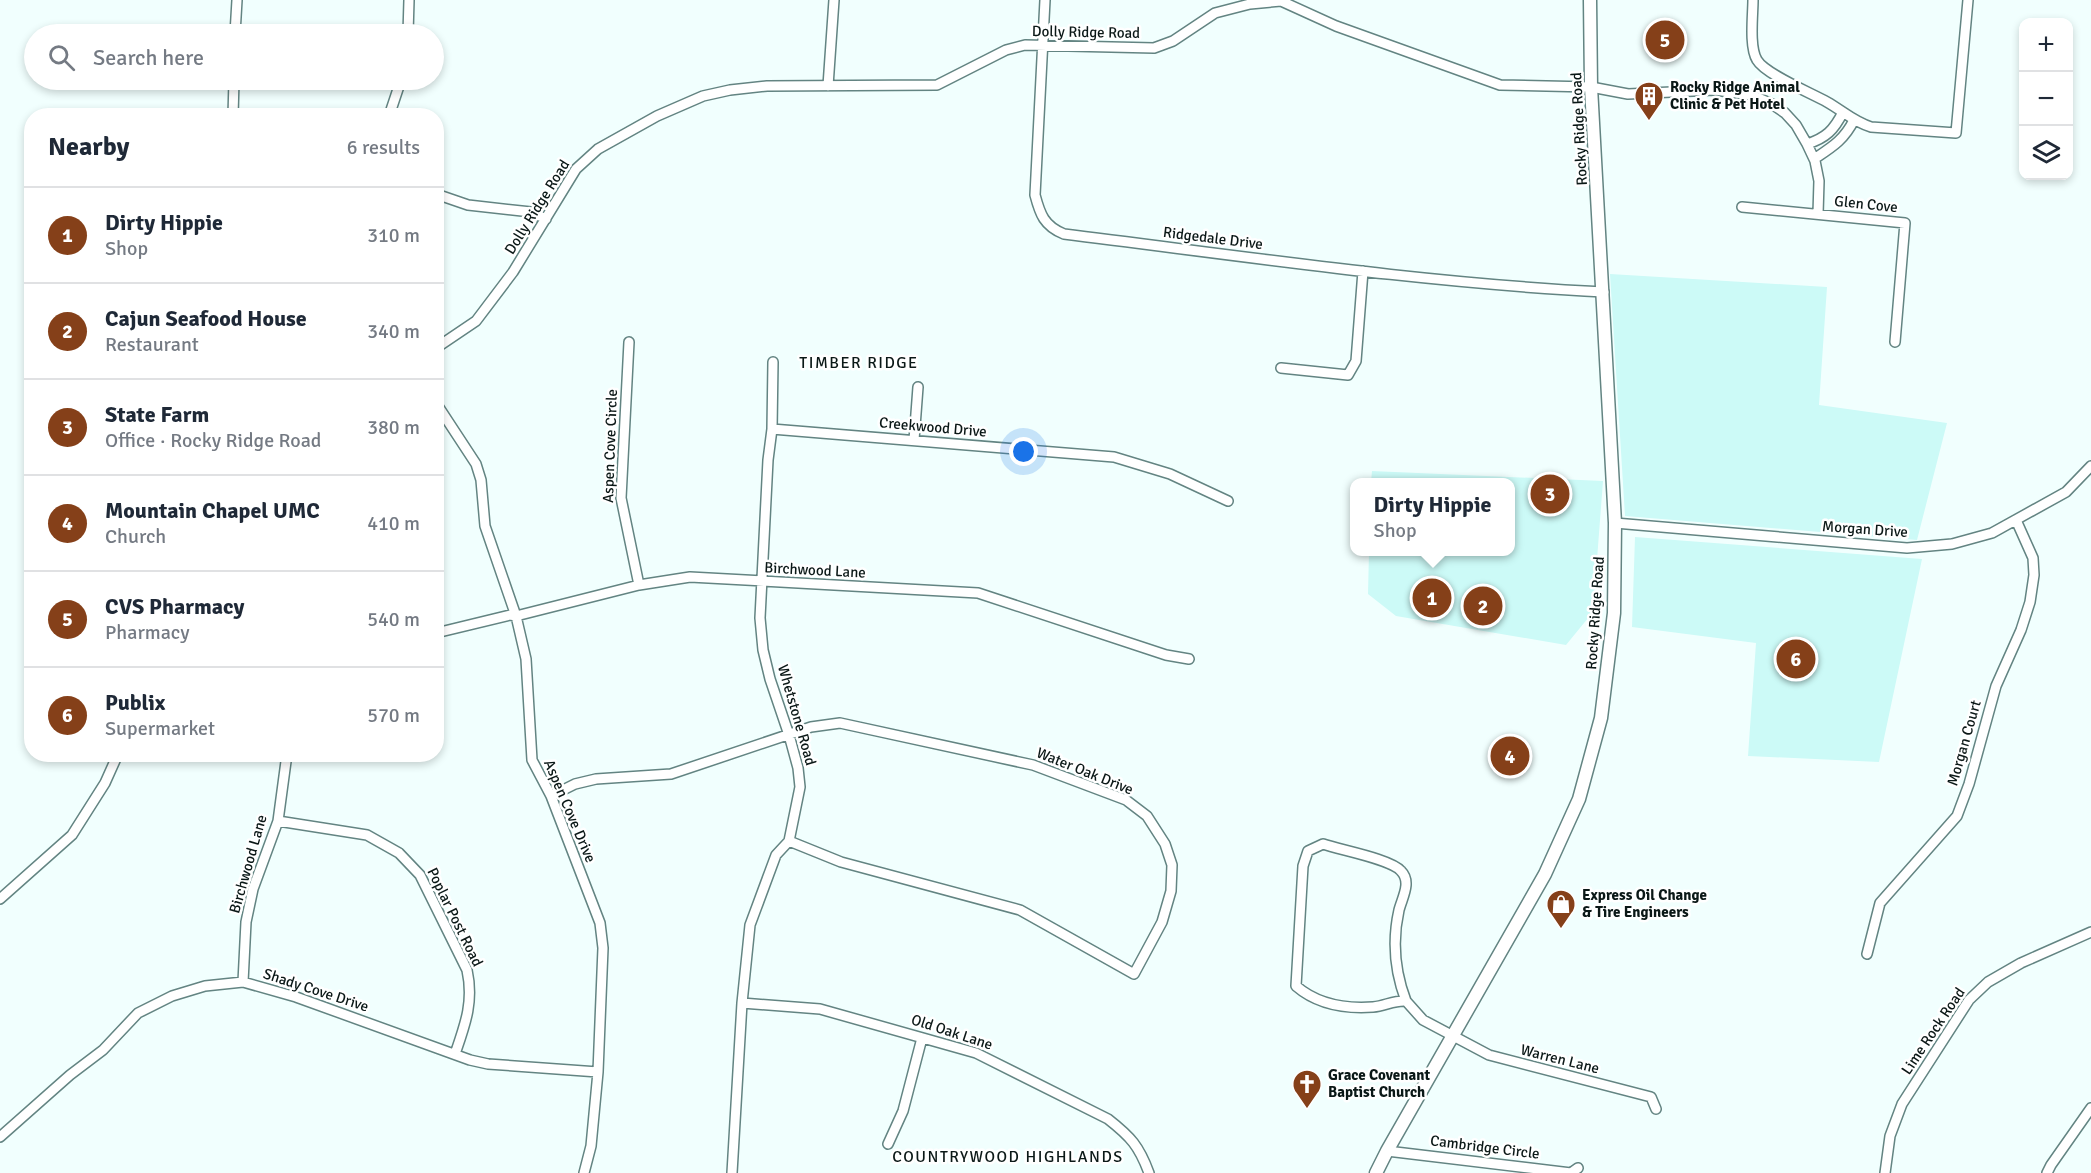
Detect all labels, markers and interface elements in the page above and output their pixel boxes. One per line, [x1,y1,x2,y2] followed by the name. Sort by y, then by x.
[1646,18,1684,63] pin: 5
[2019,18,2073,180] map controls
[2019,18,2073,72] button: +
[1032,22,1140,42] street label: Dolly Ridge Road
[24,24,444,90] search box
[45,41,78,74] icon: search
[93,44,204,71] text: Search here
[1567,72,1591,186] street label: Rocky Ridge Road
[2019,72,2073,126] button: −
[1670,78,1800,113] place label: Rocky Ridge Animal Clinic & Pet Hotel
[1633,80,1665,122] building icon: Rocky Ridge Animal Clinic & Pet Hotel
[2019,126,2073,180] button: layers
[48,131,129,163] text: Nearby
[347,135,420,160] text: 6 results
[501,156,573,258] street label: Dolly Ridge Road
[1833,192,1899,216] street label: Glen Cove
[105,209,223,236] text: Dirty Hippie
[62,223,73,248] text: 1
[367,223,420,248] text: 310 m
[1162,223,1264,253] street label: Ridgedale Drive
[105,236,148,261] text: Shop
[105,305,307,332] text: Cajun Seafood House
[62,319,73,344] text: 2
[367,319,420,344] text: 340 m
[105,332,199,357] text: Restaurant
[799,353,919,373] district label: TIMBER RIDGE
[599,389,621,503] street label: Aspen Cove Circle
[105,401,209,428] text: State Farm
[878,413,988,441] street label: Creekwood Drive
[62,415,73,440] text: 3
[367,415,420,440] text: 380 m
[105,428,321,453] text: Office · Rocky Ridge Road
[1009,437,1038,466] your location
[1530,472,1570,516] pin: 3
[1350,478,1515,556] popup
[1374,491,1491,518] text: Dirty Hippie
[105,497,320,524] text: Mountain Chapel UMC
[62,511,73,536] text: 4
[367,511,420,536] text: 410 m
[1822,517,1908,541] street label: Morgan Drive
[1374,518,1417,543] text: Shop
[105,524,166,549] text: Church
[1582,556,1608,670] street label: Rocky Ridge Road
[764,558,866,582] street label: Birchwood Lane
[1412,576,1452,620] pin: 1
[1464,584,1502,628] pin: 2
[105,593,244,620] text: CVS Pharmacy
[62,607,73,632] text: 5
[367,607,420,632] text: 540 m
[105,620,190,645] text: Pharmacy
[1776,636,1816,682] pin: 6
[774,662,820,768] street label: Whetstone Road
[105,689,165,716] text: Publix
[1943,698,1985,788] street label: Morgan Court
[62,703,73,728] text: 6
[367,703,420,728] text: 570 m
[105,716,215,741] text: Supermarket
[1490,734,1530,778] pin: 4
[1034,743,1136,799] street label: Water Oak Drive
[540,757,600,865] street label: Aspen Cove Drive
[225,813,271,915] street label: Birchwood Lane
[423,865,487,969] street label: Poplar Post Road
[1582,886,1707,921] place label: Express Oil Change & Tire Engineers
[1545,888,1577,930] shop icon: Express Oil Change & Tire Engineers
[261,964,371,1016] street label: Shady Cove Drive
[1897,984,1969,1078] street label: Lime Rock Road
[909,1010,995,1054] street label: Old Oak Lane
[1519,1041,1601,1077] street label: Warren Lane
[1328,1066,1430,1101] place label: Grace Covenant Baptist Church
[1291,1068,1323,1110] church icon: Grace Covenant Baptist Church
[1429,1131,1541,1163] street label: Cambridge Circle
[892,1147,1124,1167] district label: COUNTRYWOOD HIGHLANDS

